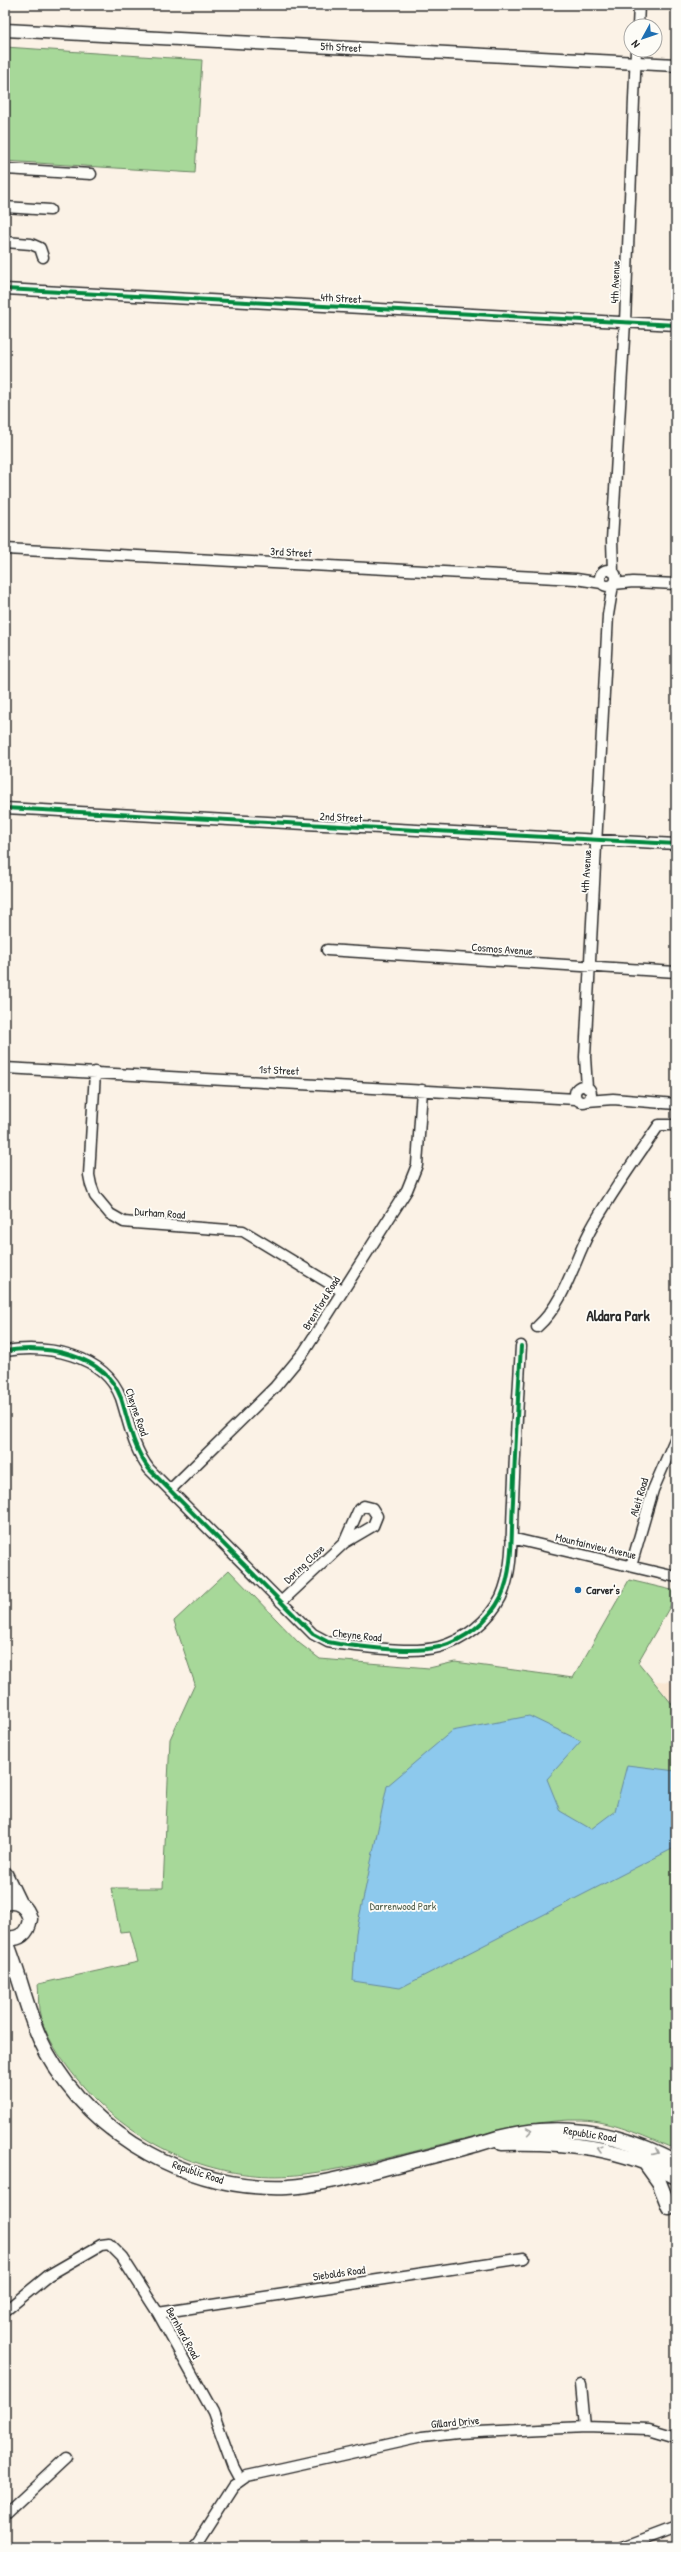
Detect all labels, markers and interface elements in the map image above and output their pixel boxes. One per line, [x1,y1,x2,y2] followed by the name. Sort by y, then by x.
[623,18,663,58] north arrow
[628,38,643,51] text: N
[320,39,362,55] street label: 5th Street
[607,260,623,304] street label: 4th Avenue
[320,290,362,306] street label: 4th Street
[270,544,312,560] street label: 3rd Street
[319,809,363,825] street label: 2nd Street
[578,849,594,893] street label: 4th Avenue
[471,940,534,958] street label: Cosmos Avenue
[259,1062,300,1078] street label: 1st Street
[134,1204,187,1222] street label: Durham Road
[299,1273,343,1332] street label: Brentford Road
[586,1305,650,1326] district label: Aldara Park
[122,1386,152,1438] street label: Cheyne Road
[627,1475,652,1518] street label: Aleit Road
[554,1530,638,1562] street label: Mountainview Avenue
[281,1541,328,1586] street label: Doring Close
[586,1583,620,1597] place label: Carver's
[573,1585,583,1595] marker: Carver's
[332,1625,383,1645] street label: Cheyne Road
[370,1899,437,1913] park label: Darrenwood Park
[563,2123,618,2145] street label: Republic Road
[526,2127,532,2136] one-way arrow
[597,2145,604,2154] one-way arrow
[652,2147,659,2155] one-way arrow
[171,2157,226,2187] street label: Republic Road
[312,2262,367,2284] street label: Siebolds Road
[163,2305,203,2362] street label: Bernhard Road
[430,2413,480,2431] street label: Gillard Drive

